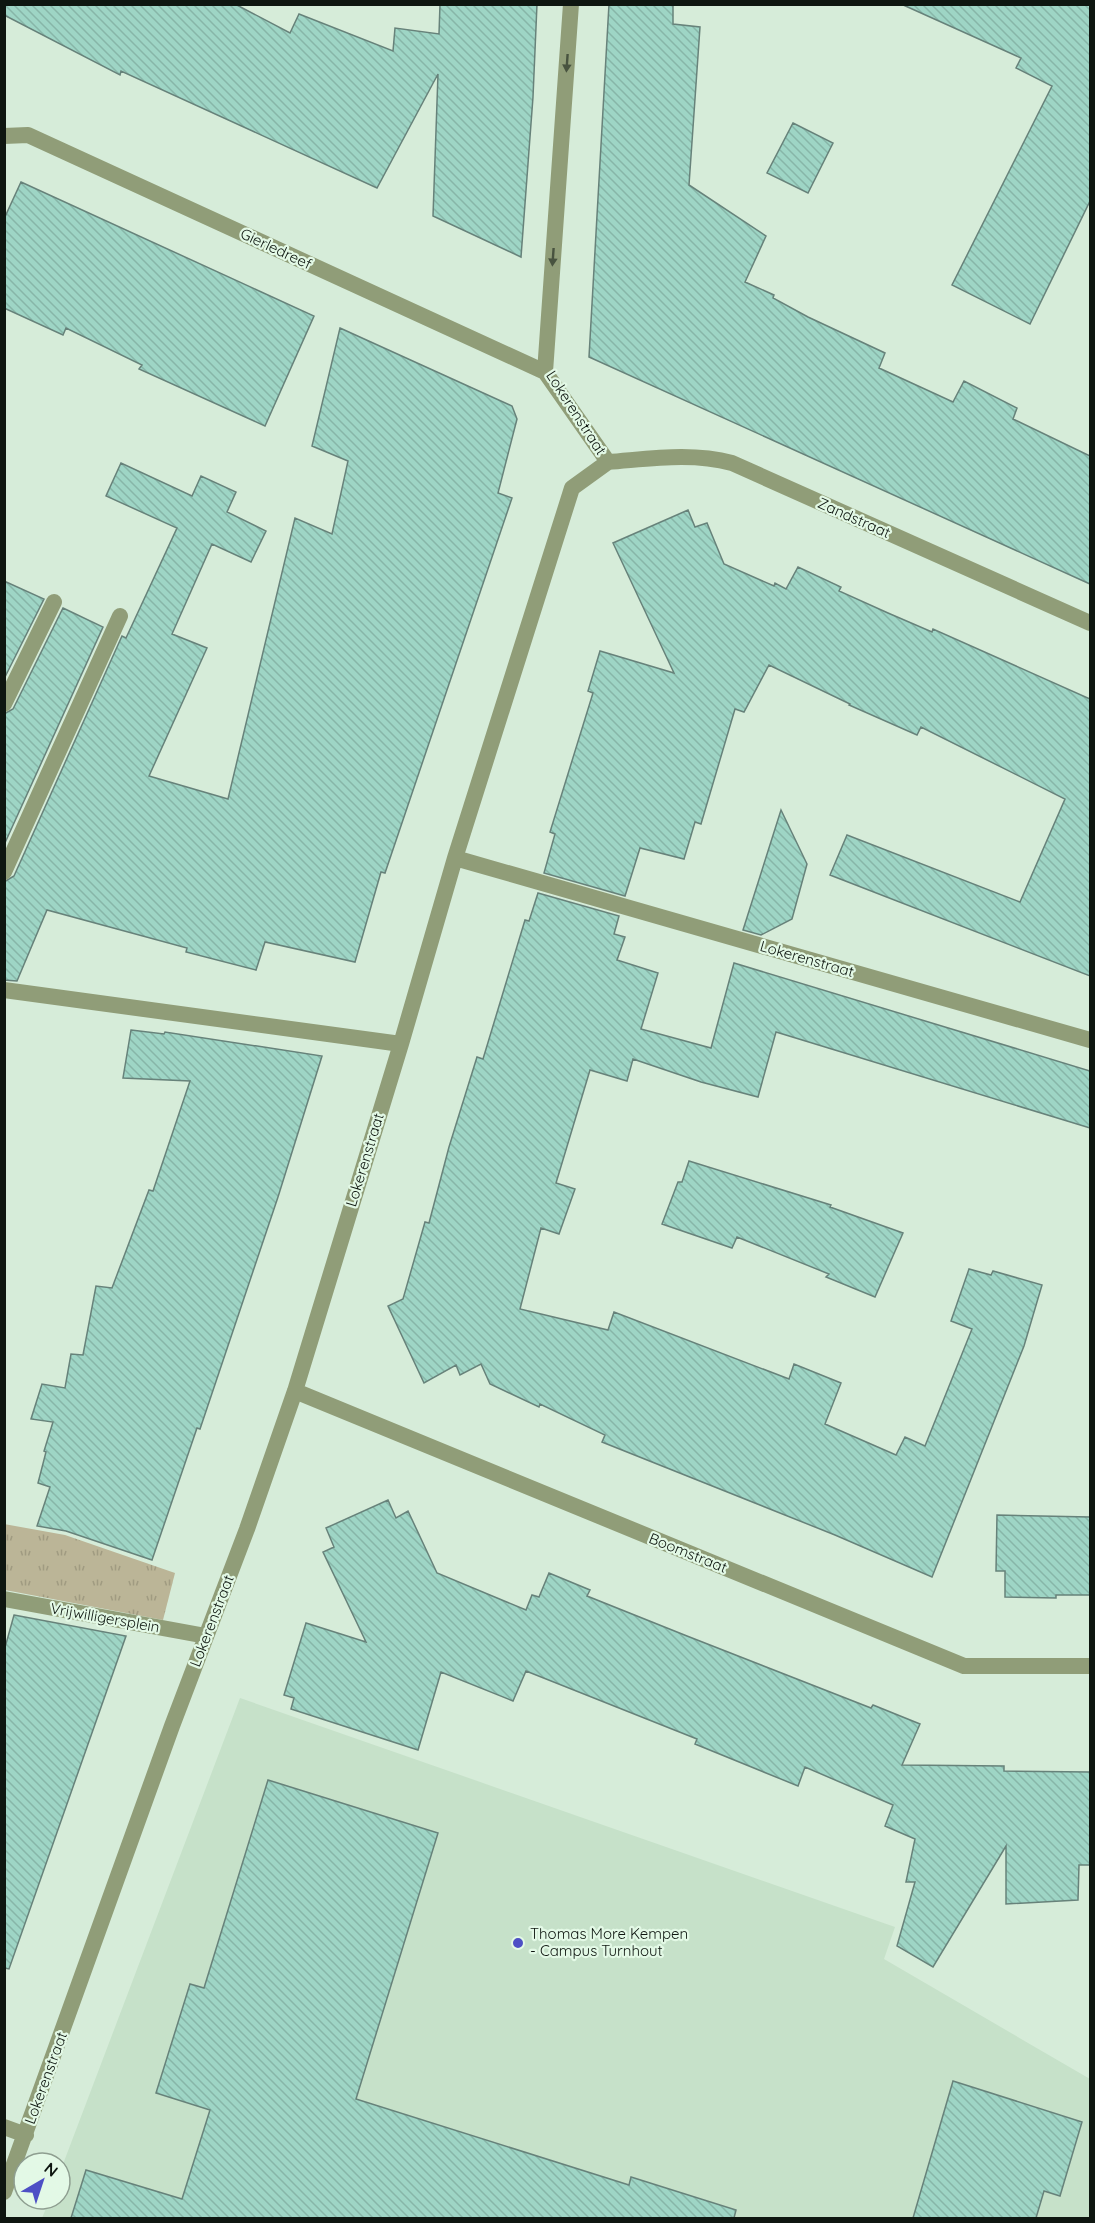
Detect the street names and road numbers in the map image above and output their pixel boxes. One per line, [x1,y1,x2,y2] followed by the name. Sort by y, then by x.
[238,224,315,274] street label: Gierledreef
[542,367,611,459] street label: Lokerenstraat
[815,493,894,542] street label: Zandstraat
[758,936,856,981] street label: Lokerenstraat
[341,1111,388,1209] street label: Lokerenstraat
[646,1528,730,1577] street label: Boomstraat
[185,1572,238,1669] street label: Lokerenstraat
[49,1599,161,1636] street label: Vrijwilligersplein
[20,2029,71,2127] street label: Lokerenstraat

